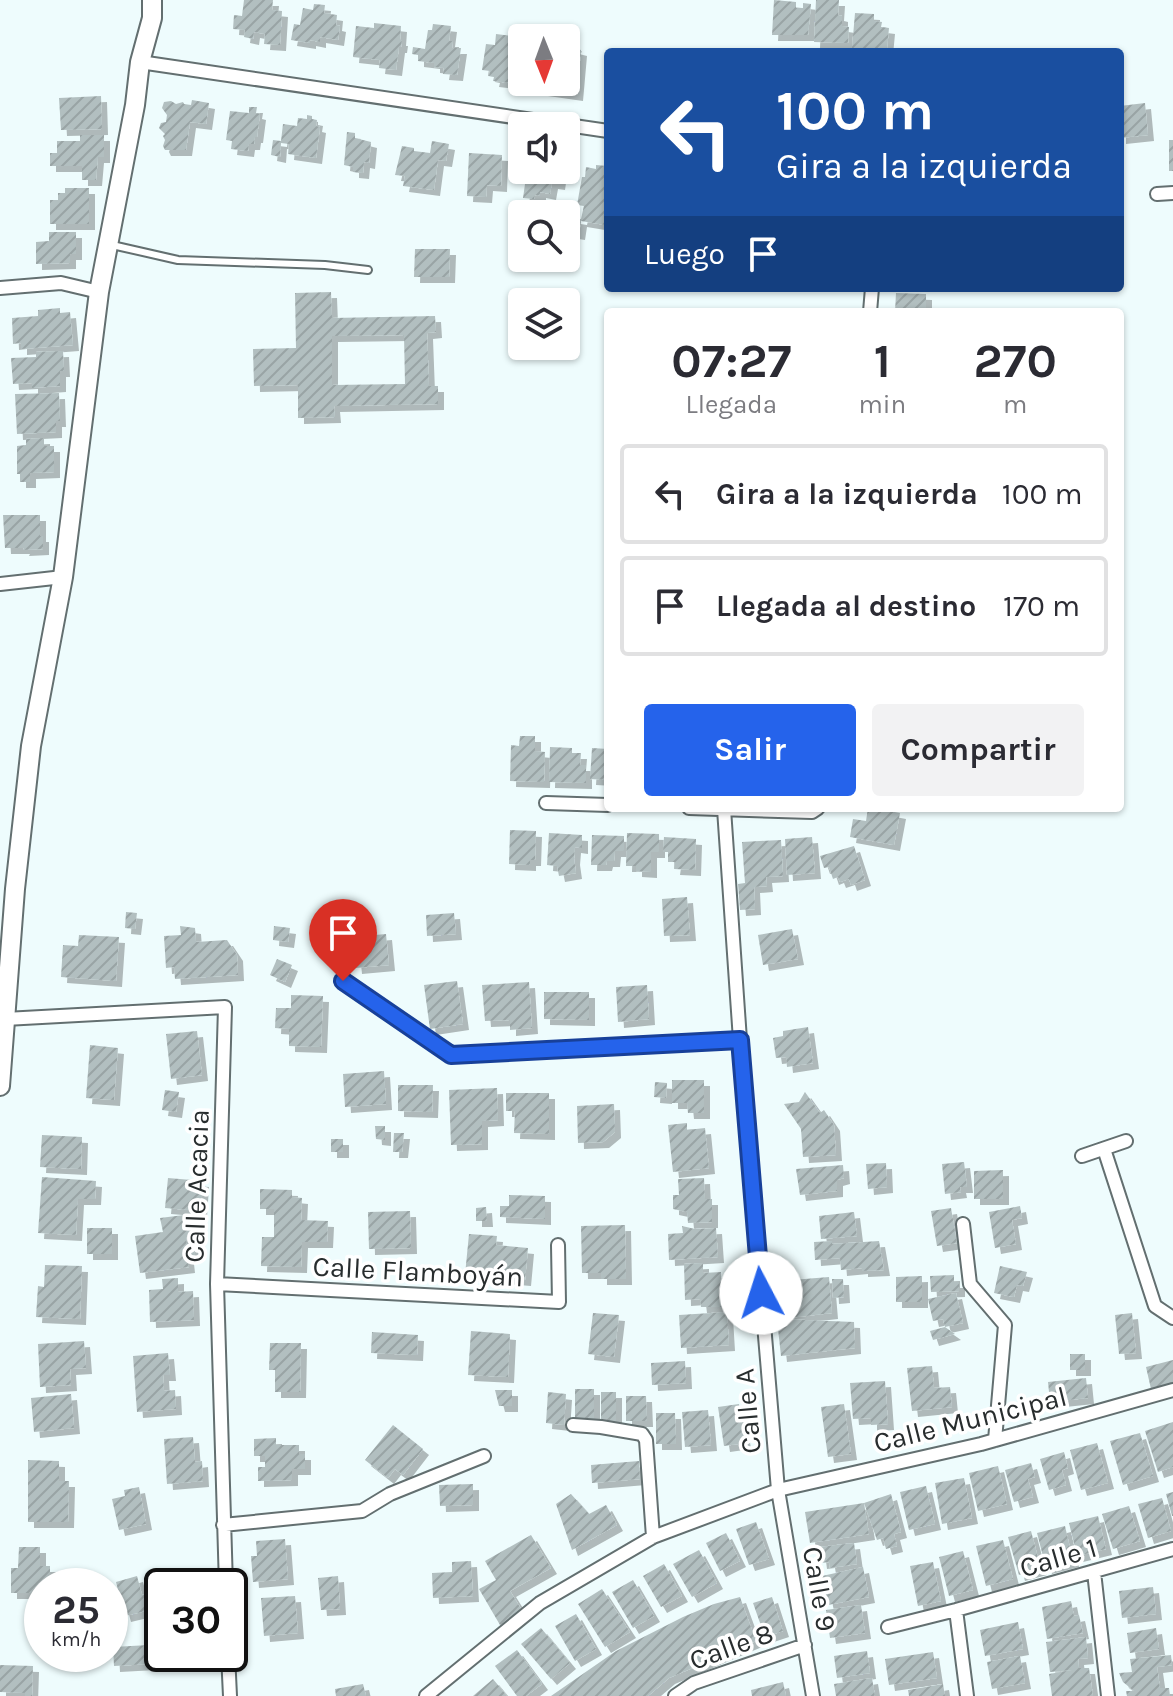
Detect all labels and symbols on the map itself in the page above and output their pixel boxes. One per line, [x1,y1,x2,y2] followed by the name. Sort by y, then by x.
[508,24,580,96] north arrow
[309,899,377,981] pin
[177,1109,216,1263] street label: Calle Acacia
[312,1250,524,1293] street label: Calle Flamboyán
[719,1251,803,1335] position arrow
[727,1367,768,1455] street label: Calle A
[870,1380,1070,1459] street label: Calle Municipal
[1016,1531,1100,1584] street label: Calle 1
[796,1544,843,1634] street label: Calle 9
[144,1568,248,1672] speed limit sign: 30
[685,1616,777,1677] street label: Calle 8

